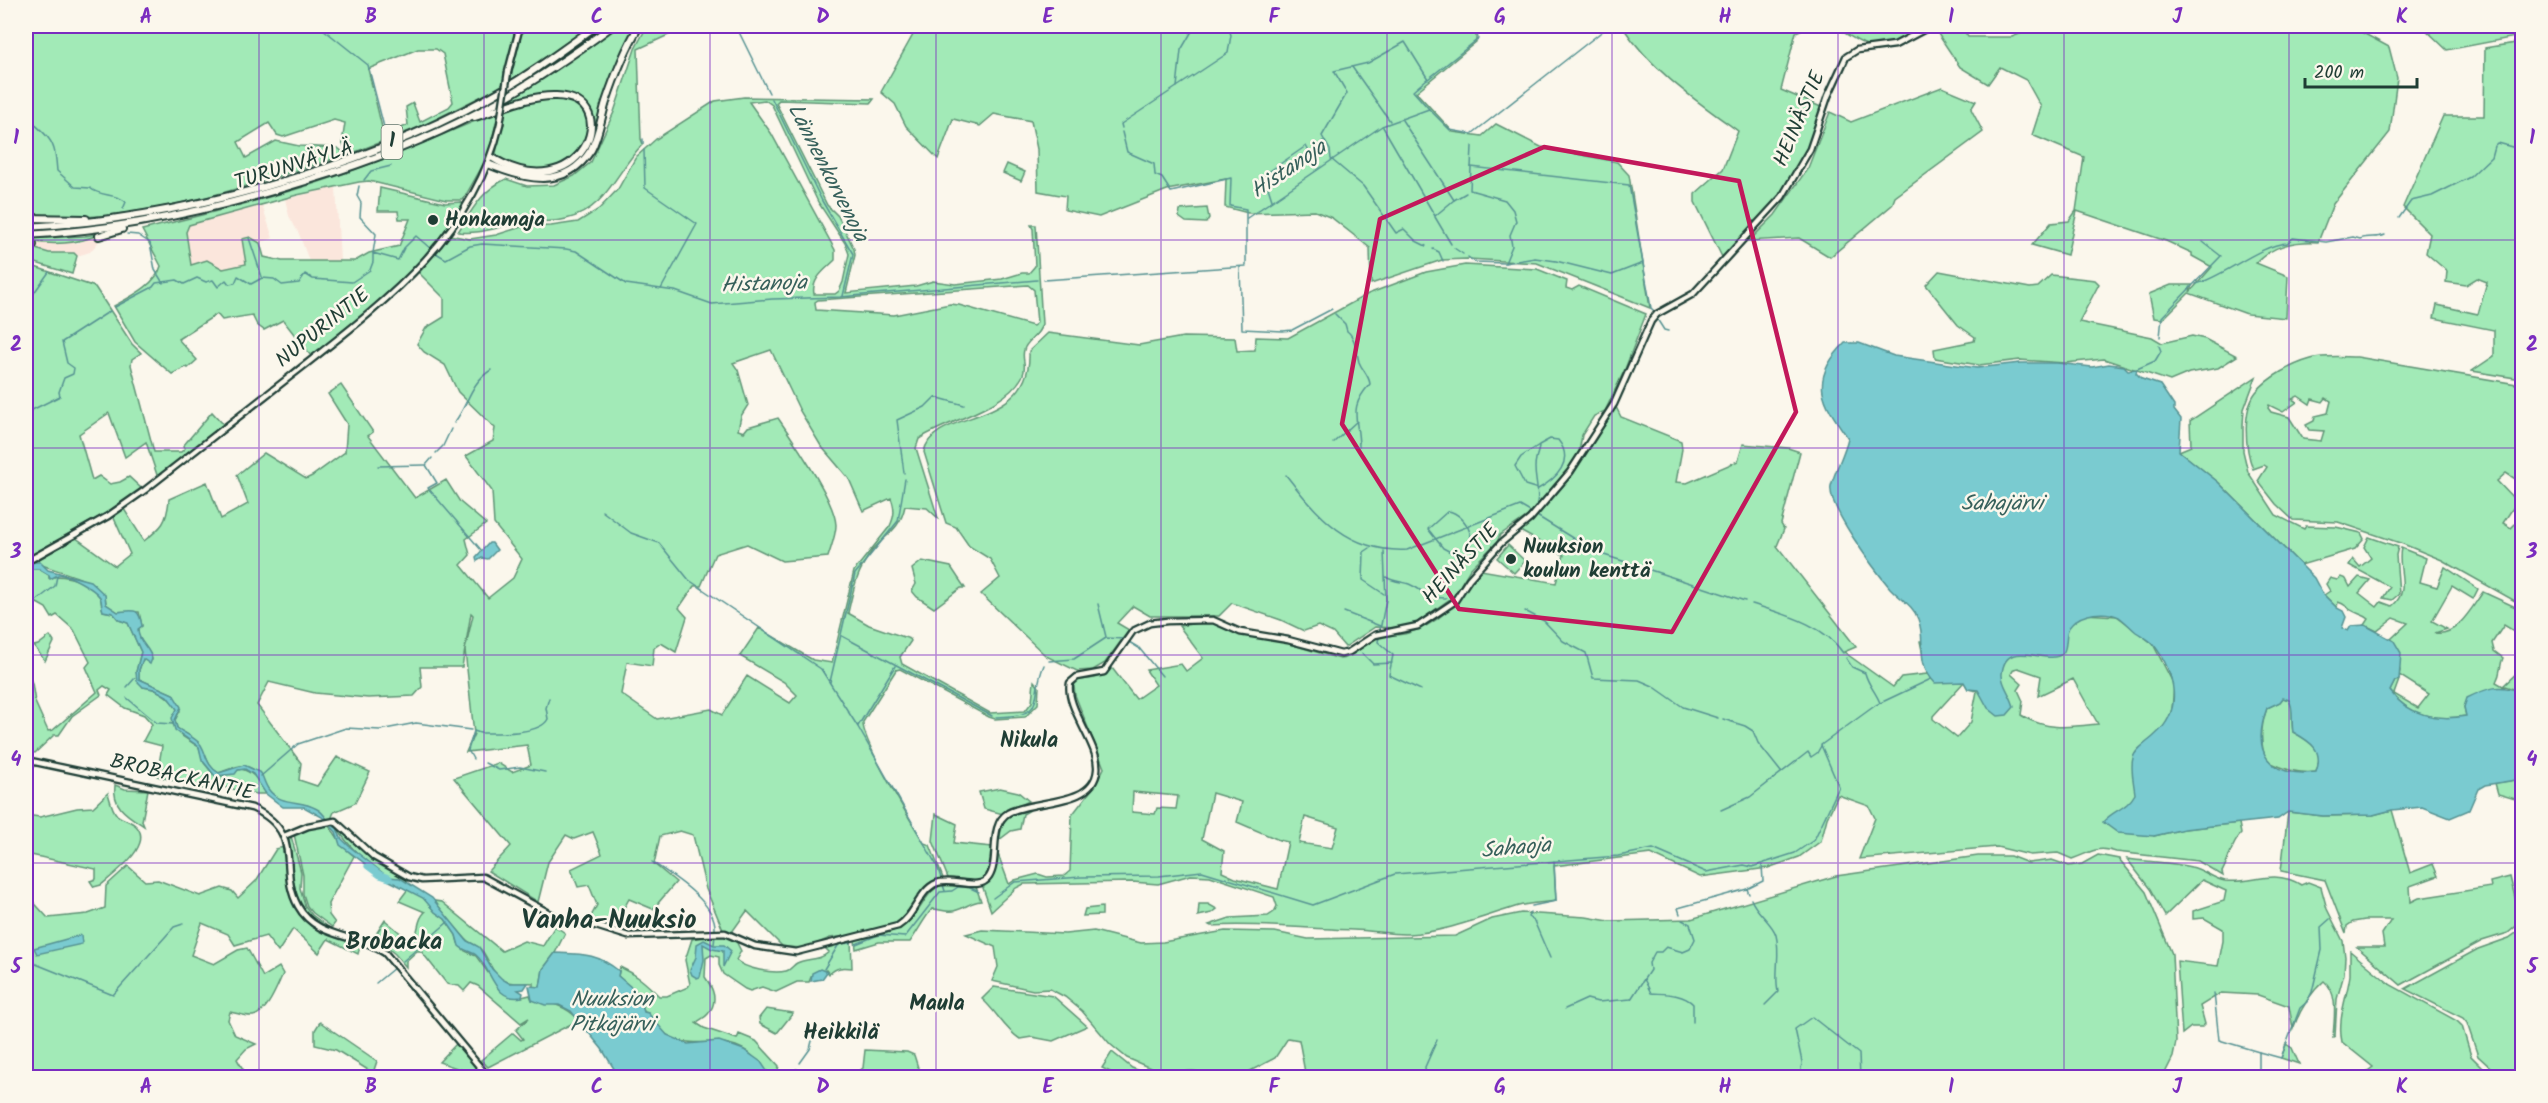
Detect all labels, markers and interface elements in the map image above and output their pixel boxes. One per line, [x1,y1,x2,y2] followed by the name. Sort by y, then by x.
[140,2,152,34] text: A
[365,2,377,34] text: B
[591,2,603,34] text: C
[816,2,830,34] text: D
[1042,2,1054,34] text: E
[1269,2,1281,34] text: F
[1494,2,1506,34] text: G
[1718,2,1732,34] text: H
[1948,2,1954,34] text: I
[2172,2,2183,34] text: J
[2396,2,2408,34] text: K
[2305,51,2418,89] scale bar
[2314,59,2364,88] text: 200 m
[1765,65,1835,172] street label: HEINÄSTIE
[777,97,878,250] water label: Lännenkorvenoja
[13,123,19,155] text: 1
[2529,123,2535,155] text: 1
[382,125,402,159] road number: 1
[1244,131,1336,208] water label: Histanoja
[230,132,358,200] street label: TURUNVÄYLÄ
[445,204,545,237] place label: Honkamaja
[426,213,440,227] marker: Honkamaja
[721,266,809,304] water label: Histanoja
[268,279,378,377] street label: NUPURINTIE
[10,330,22,362] text: 2
[2526,330,2538,362] text: 2
[1961,487,2048,522] water label: Sahajärvi
[1414,515,1508,612] street label: HEINÄSTIE
[1523,531,1653,588] place label: Nuuksion koulun kenttä
[10,537,22,569] text: 3
[2526,537,2538,569] text: 3
[1504,552,1518,566] marker: Nuuksion koulun kenttä
[1000,724,1058,759] district label: Nikula
[11,745,22,777] text: 4
[107,745,258,811] street label: BROBACKANTIE
[2527,745,2538,777] text: 4
[1480,828,1554,869] water label: Sahaoja
[522,899,696,942] district label: Vanha-Nuuksio
[346,923,442,962] district label: Brobacka
[10,952,23,984] text: 5
[2526,952,2539,984] text: 5
[570,983,659,1043] water label: Nuuksion Pitkäjärvi
[909,987,965,1022] district label: Maula
[803,1016,880,1051] district label: Heikkilä
[140,1072,152,1103] text: A
[365,1072,377,1103] text: B
[591,1072,603,1103] text: C
[816,1072,830,1103] text: D
[1042,1072,1054,1103] text: E
[1269,1072,1281,1103] text: F
[1494,1072,1506,1103] text: G
[1718,1072,1732,1103] text: H
[1948,1072,1954,1103] text: I
[2172,1072,2183,1103] text: J
[2396,1072,2408,1103] text: K

